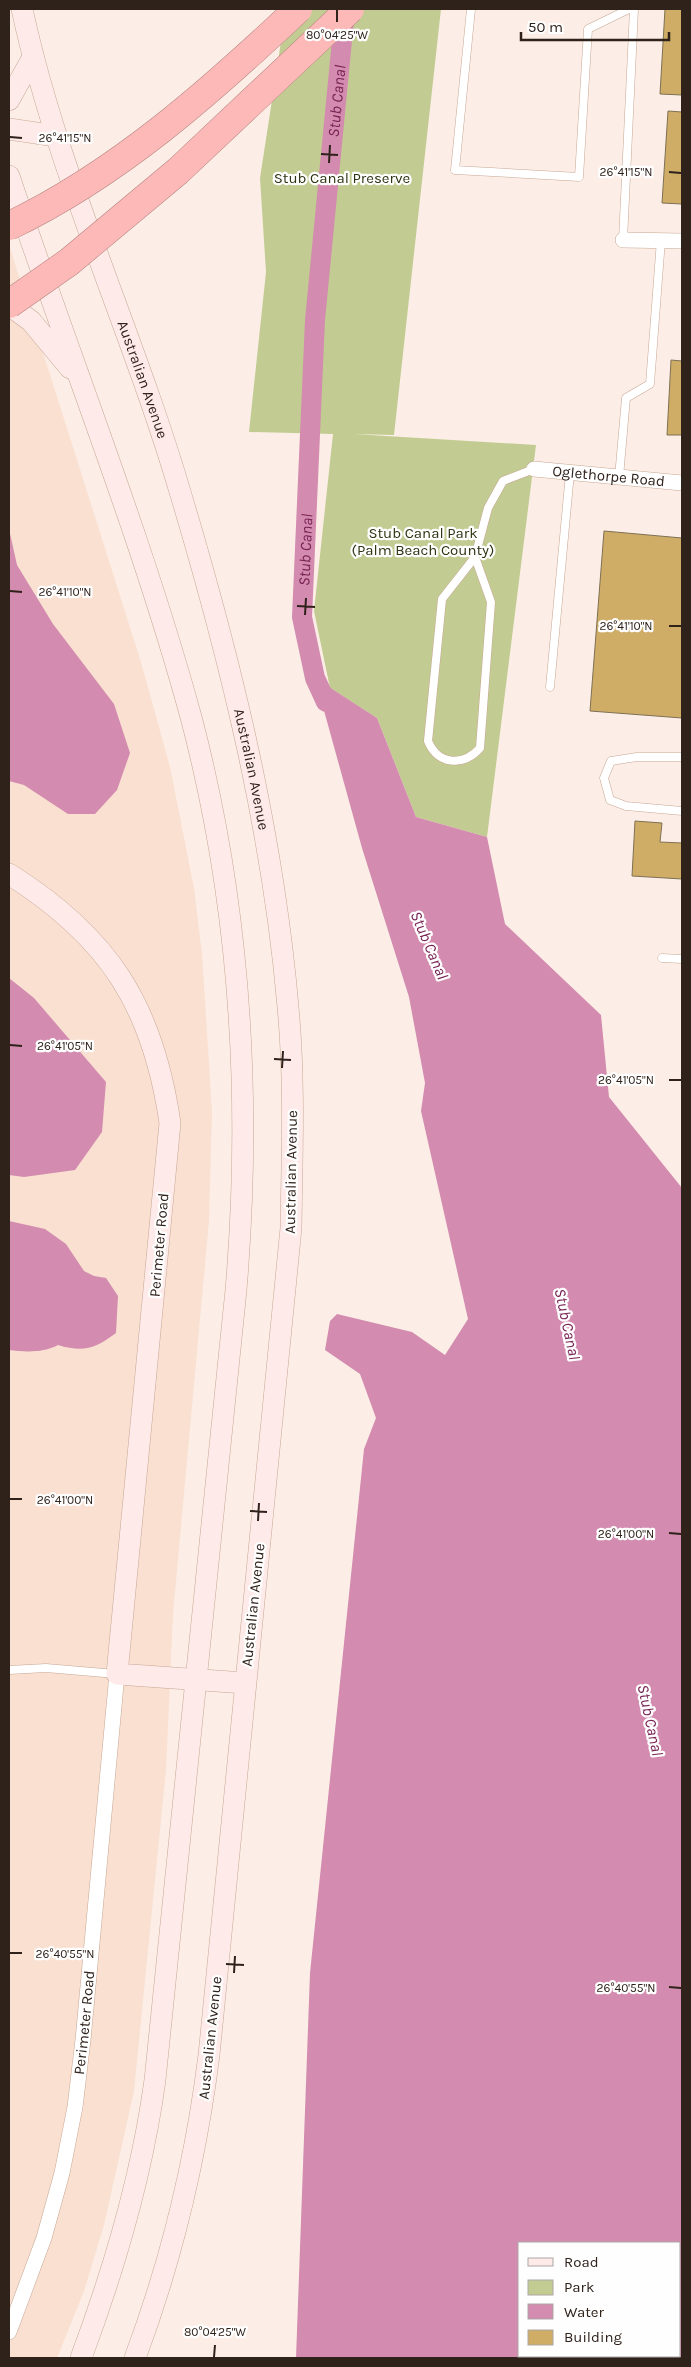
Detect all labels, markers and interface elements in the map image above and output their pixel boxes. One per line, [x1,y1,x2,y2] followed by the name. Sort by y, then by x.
[521,10,668,42] scale bar
[528,18,563,36] text: 50 m
[306,28,368,42] text: 80°04'25"W
[324,64,350,138] water label: Stub Canal
[39,131,91,145] text: 26°41'15"N
[600,165,652,179] text: 26°41'15"N
[274,169,410,187] park label: Stub Canal Preserve
[114,318,172,441] street label: Australian Avenue
[552,462,666,490] street label: Oglethorpe Road
[294,513,317,586] water label: Stub Canal
[352,524,494,559] park label: Stub Canal Park (Palm Beach County)
[38,585,92,599] text: 26°41'10"N
[599,619,653,633] text: 26°41'10"N
[230,707,273,832] street label: Australian Avenue
[407,908,452,982] water label: Stub Canal
[37,1039,93,1053] text: 26°41'05"N
[598,1073,654,1087] text: 26°41'05"N
[281,1110,301,1234] street label: Australian Avenue
[145,1192,173,1298] street label: Perimeter Road
[551,1287,584,1361] water label: Stub Canal
[37,1493,93,1507] text: 26°41'00"N
[598,1527,654,1541] text: 26°41'00"N
[238,1542,268,1668] street label: Australian Avenue
[634,1683,667,1757] water label: Stub Canal
[36,1947,94,1961] text: 26°40'55"N
[70,1970,98,2076] street label: Perimeter Road
[195,1975,225,2101] street label: Australian Avenue
[597,1981,655,1995] text: 26°40'55"N
[518,2242,681,2357] legend
[564,2253,599,2271] text: Road
[564,2278,594,2296] text: Park
[564,2303,605,2321] text: Water
[184,2325,246,2339] text: 80°04'25"W
[564,2328,622,2346] text: Building

